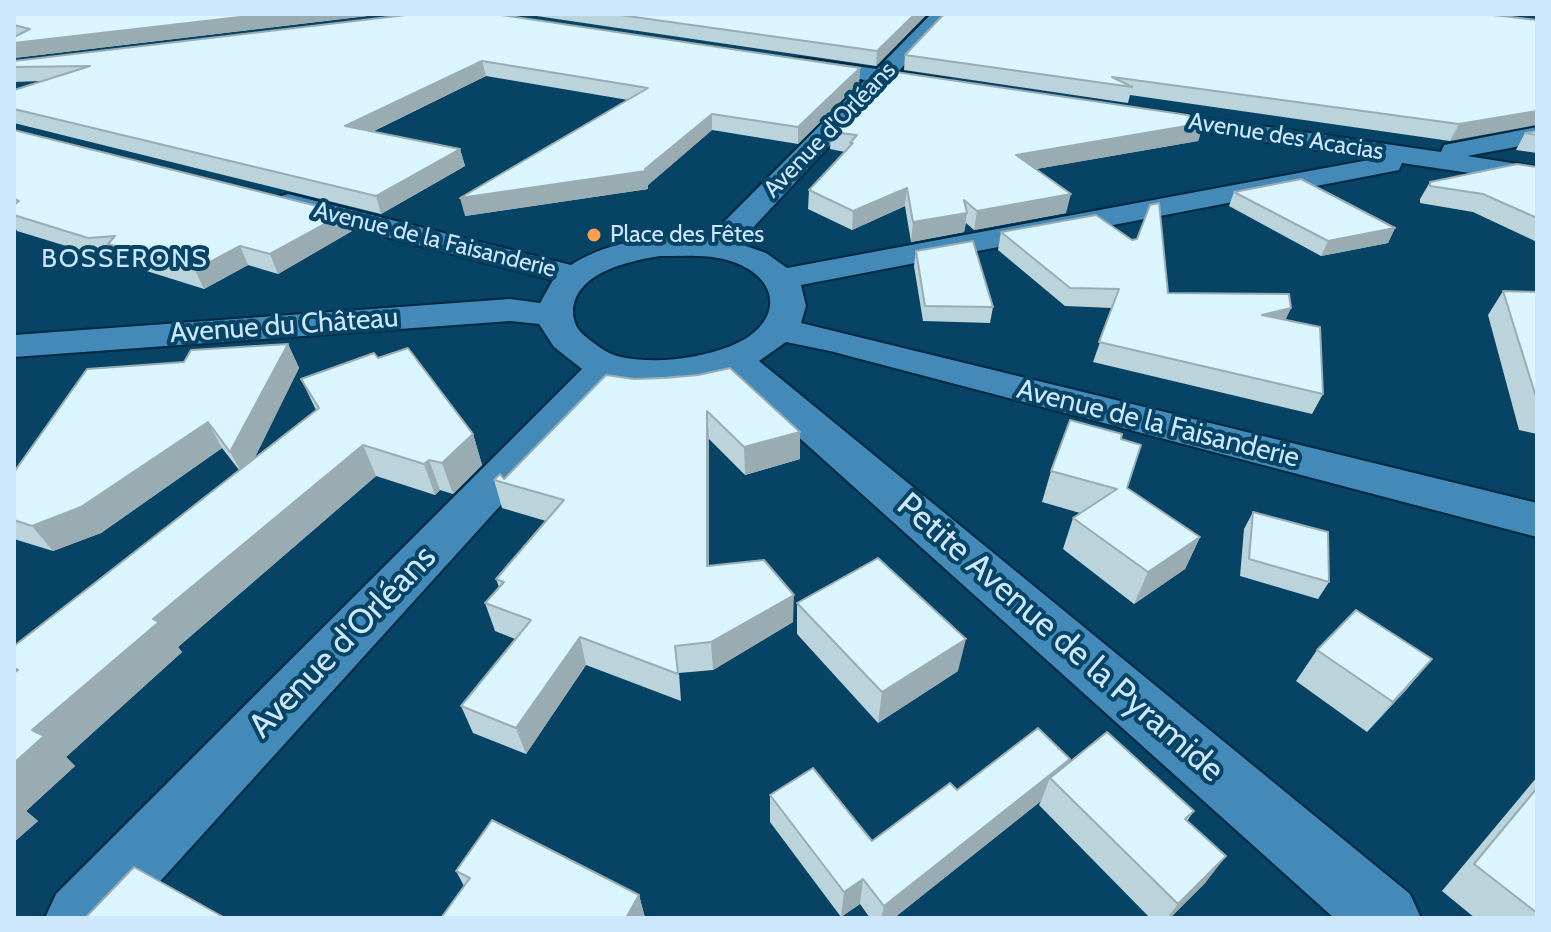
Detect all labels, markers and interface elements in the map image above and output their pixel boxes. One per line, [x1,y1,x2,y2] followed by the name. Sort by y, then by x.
[758,56,902,204] street label: Avenue d'Orléans
[1187,107,1385,167] street label: Avenue des Acacias
[311,196,559,284] street label: Avenue de la Faisanderie
[610,221,764,249] place label: Place des Fêtes
[585,226,603,244] marker: Place des Fêtes
[41,243,209,275] district label: BOSSERONS
[169,301,399,351] street label: Avenue du Château
[1013,373,1303,475] street label: Avenue de la Faisanderie
[888,485,1232,791] street label: Petite Avenue de la Pyramide
[241,537,445,747] street label: Avenue d'Orléans

